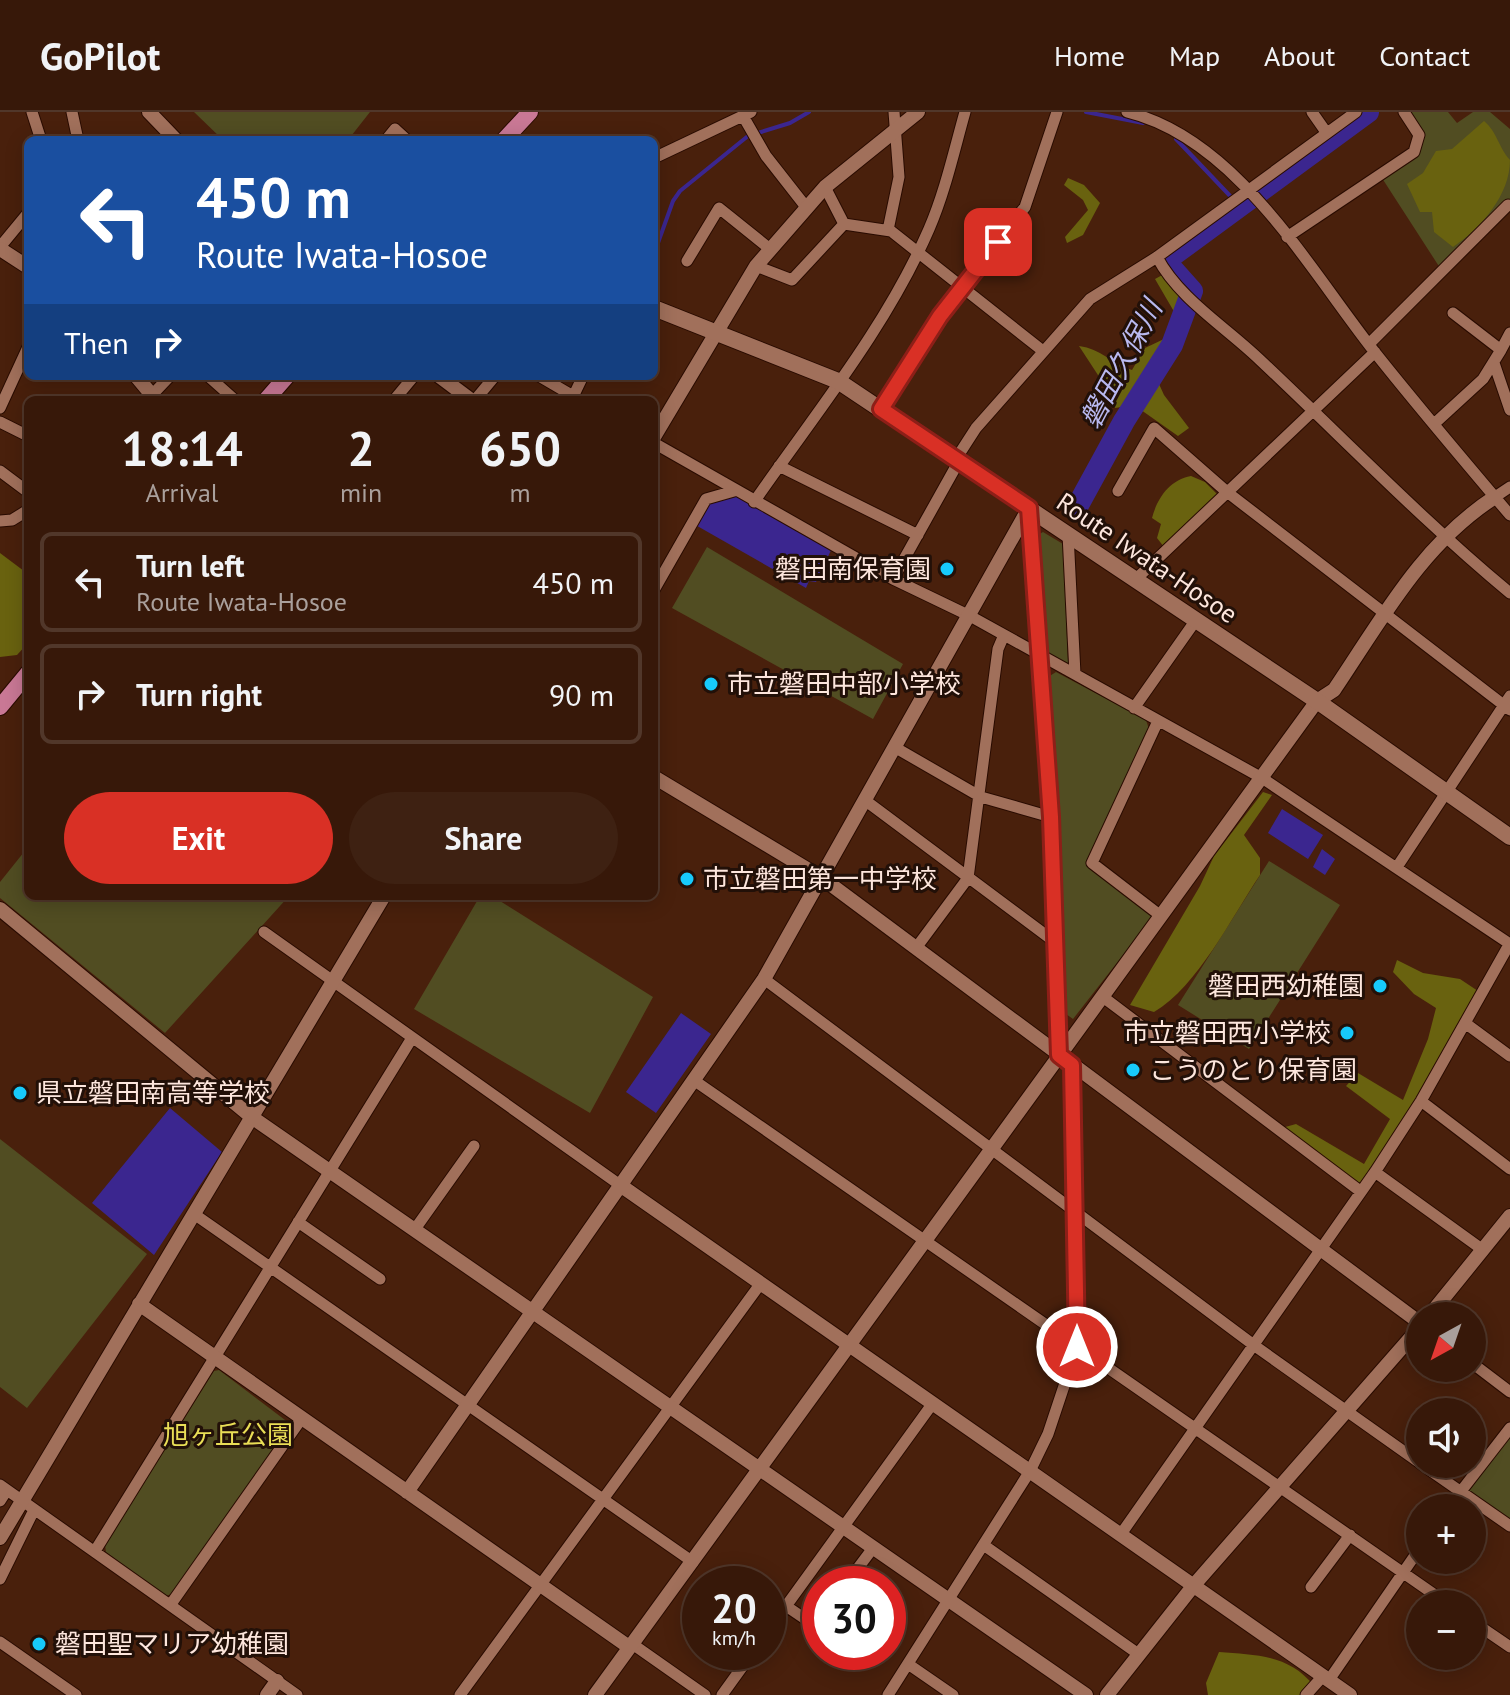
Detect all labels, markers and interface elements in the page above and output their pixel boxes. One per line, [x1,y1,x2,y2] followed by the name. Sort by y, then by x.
[40,31,160,80] text: GoPilot
[1054,37,1125,74] text: Home
[1169,37,1220,74] text: Map
[1264,37,1335,74] text: About
[1379,37,1470,74] text: Contact
[196,161,351,233] text: 450 m
[64,168,168,272] icon: left
[964,208,1032,276] pin
[976,220,1020,264] icon: arrive
[196,231,488,278] text: Route Iwata-Hosoe
[1071,291,1171,434] water label: 磐田久保川
[145,320,189,364] icon: right
[64,323,129,362] text: Then
[121,417,243,479] text: 18:14
[347,417,375,479] text: 2
[479,417,561,479] text: 650
[146,476,218,509] text: Arrival
[340,476,382,509] text: min
[510,476,531,509] text: m
[1051,485,1244,630] street label: Route Iwata-Hosoe
[136,546,244,585] text: Turn left
[775,552,931,585] place label: 磐田南保育園
[68,560,112,604] icon: left
[938,560,956,578] marker: 磐田南保育園
[533,563,614,602] text: 450 m
[136,585,347,618] text: Route Iwata-Hosoe
[727,667,961,700] place label: 市立磐田中部小学校
[68,672,112,716] icon: right
[136,675,262,714] text: Turn right
[549,675,614,714] text: 90 m
[702,675,720,693] marker: 市立磐田中部小学校
[64,792,333,884] button: Exit
[349,792,618,884] button: Share
[703,862,937,895] place label: 市立磐田第一中学校
[678,870,696,888] marker: 市立磐田第一中学校
[1208,969,1364,1002] place label: 磐田西幼稚園
[1371,977,1389,995] marker: 磐田西幼稚園
[1123,1016,1331,1049] place label: 市立磐田西小学校
[1338,1024,1356,1042] marker: 市立磐田西小学校
[1149,1053,1357,1086] place label: こうのとり保育園
[1124,1061,1142,1079] marker: こうのとり保育園
[36,1076,270,1109] place label: 県立磐田南高等学校
[11,1084,29,1102] marker: 県立磐田南高等学校
[1406,1302,1486,1382] north arrow
[1406,1302,1486,1670] map controls
[1035,1305,1119,1389] position arrow
[1406,1398,1486,1478] button: sound
[163,1418,293,1451] park label: 旭ヶ丘公園
[1406,1494,1486,1574] button: +
[802,1566,906,1670] speed limit sign: 30
[711,1582,757,1634] text: 20
[1406,1590,1486,1670] button: −
[712,1625,756,1651] text: km/h
[55,1627,289,1660] place label: 磐田聖マリア幼稚園
[30,1635,48,1653] marker: 磐田聖マリア幼稚園

